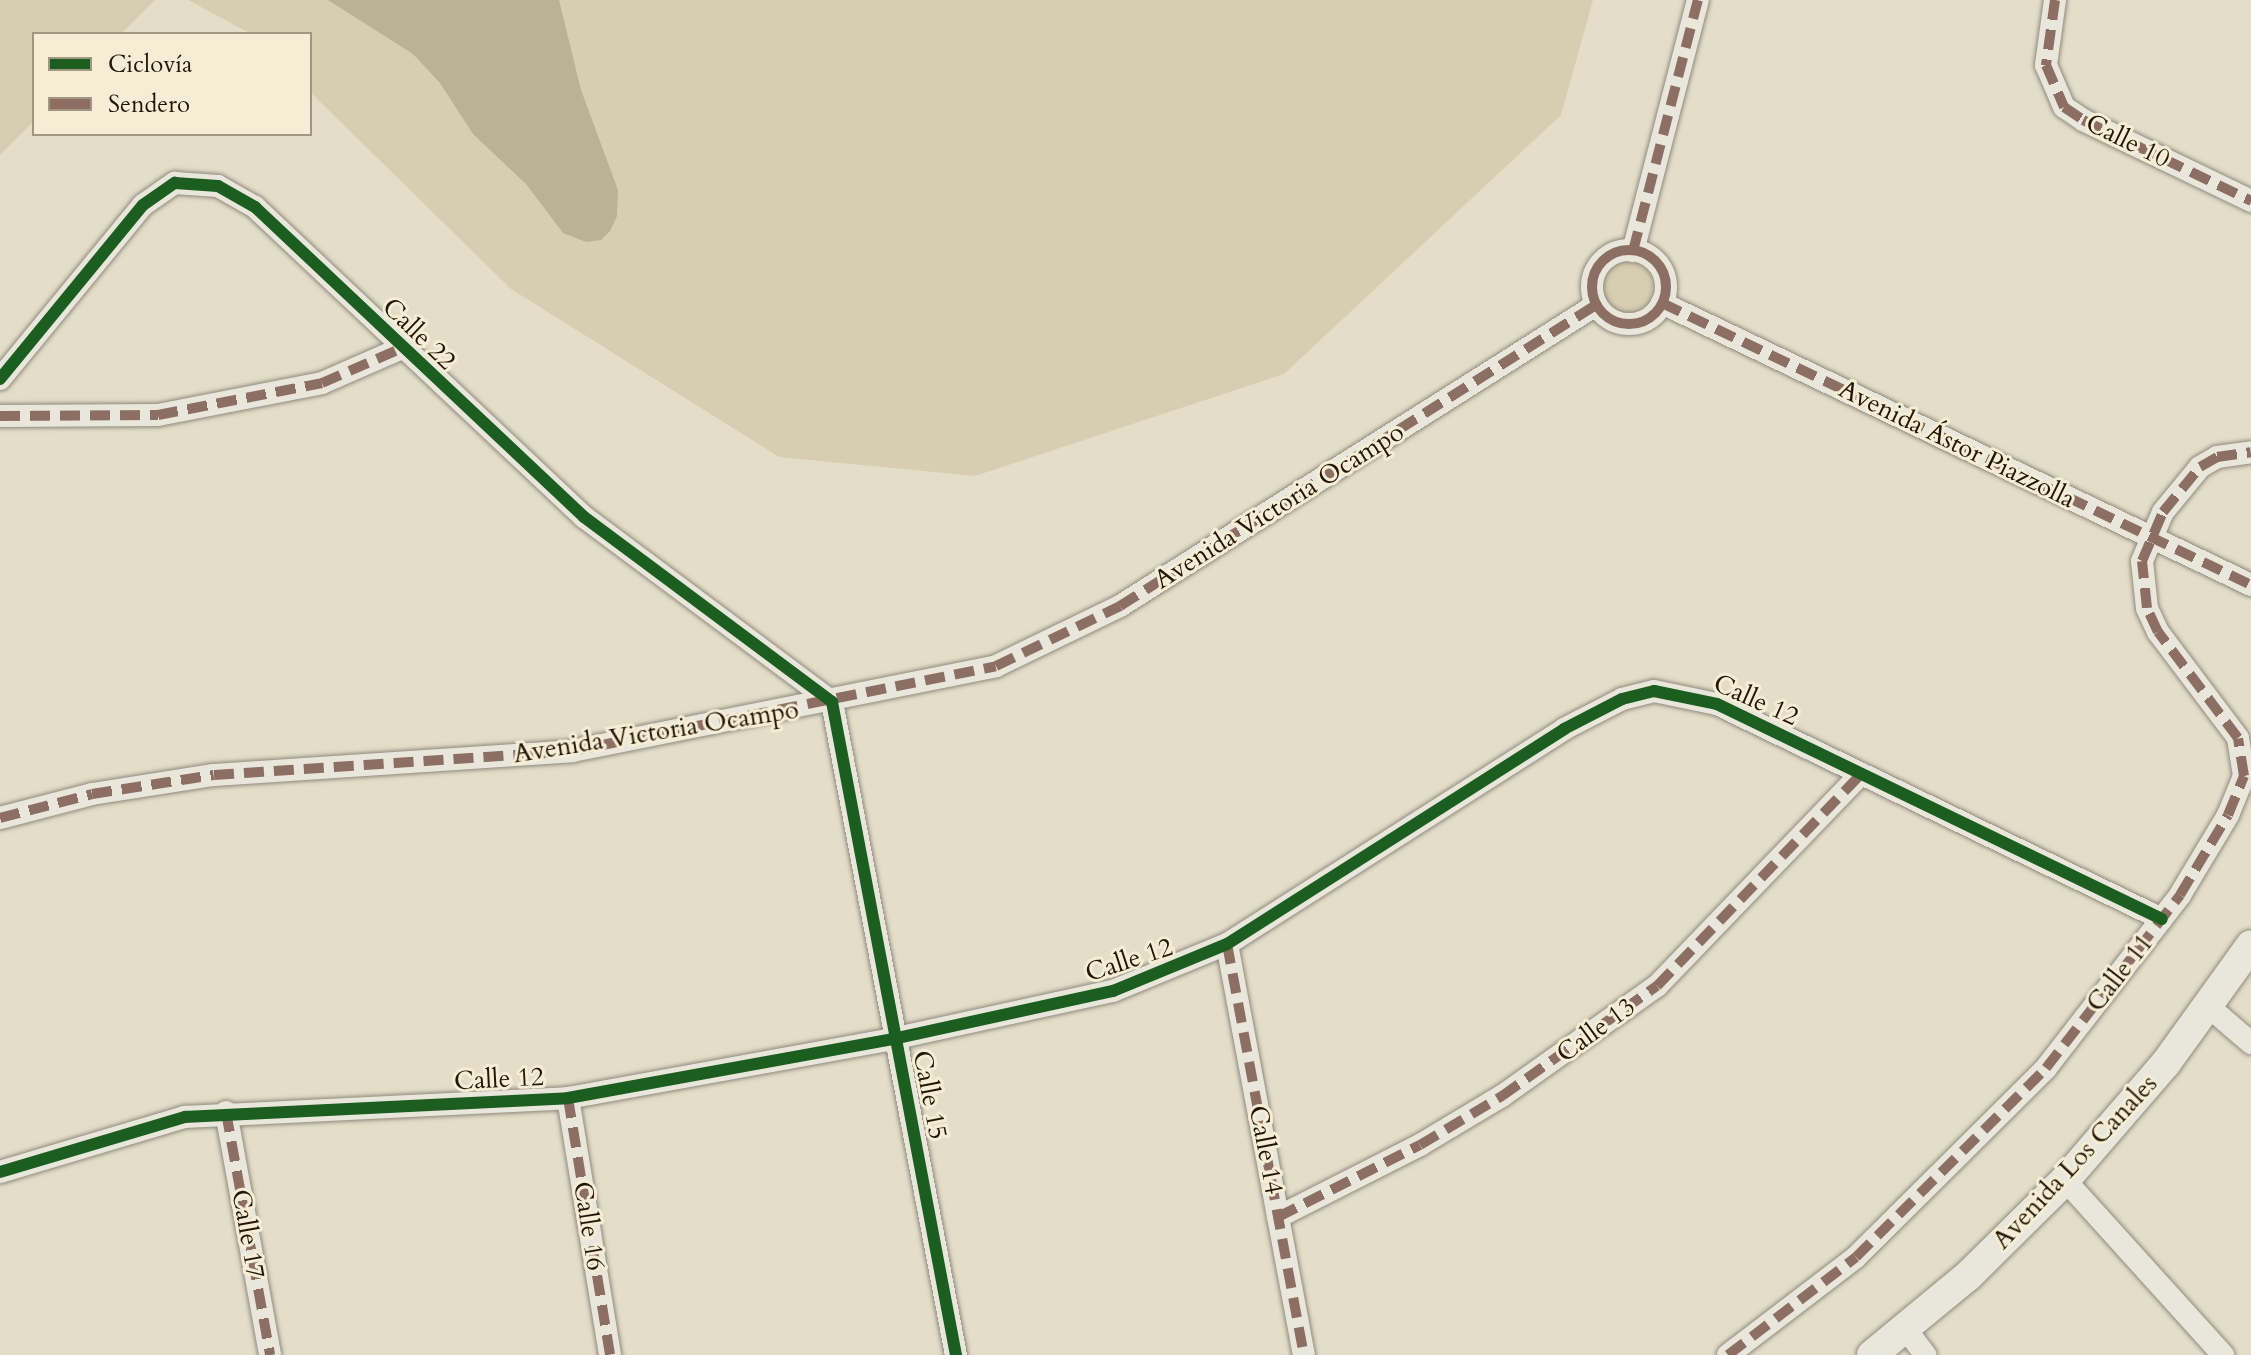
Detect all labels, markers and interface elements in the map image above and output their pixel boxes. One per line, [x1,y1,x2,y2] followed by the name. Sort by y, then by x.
[32,32,312,136] legend
[108,48,192,81] text: Ciclovía
[108,88,190,121] text: Sendero
[2081,107,2175,175] street label: Calle 10
[376,292,462,376] street label: Calle 22
[1834,373,2080,515] street label: Avenida Ástor Piazzolla
[1148,416,1410,596] street label: Avenida Victoria Ocampo
[1709,667,1803,733] street label: Calle 12
[511,694,801,770] street label: Avenida Victoria Ocampo
[2080,928,2160,1018] street label: Calle 11
[1081,931,1177,989] street label: Calle 12
[1551,991,1641,1069] street label: Calle 13
[906,1048,954,1142] street label: Calle 15
[453,1061,545,1097] street label: Calle 12
[1986,1068,2164,1256] street label: Avenida Los Canales
[1242,1103,1290,1197] street label: Calle 14
[567,1179,611,1273] street label: Calle 16
[225,1187,271,1281] street label: Calle 17

